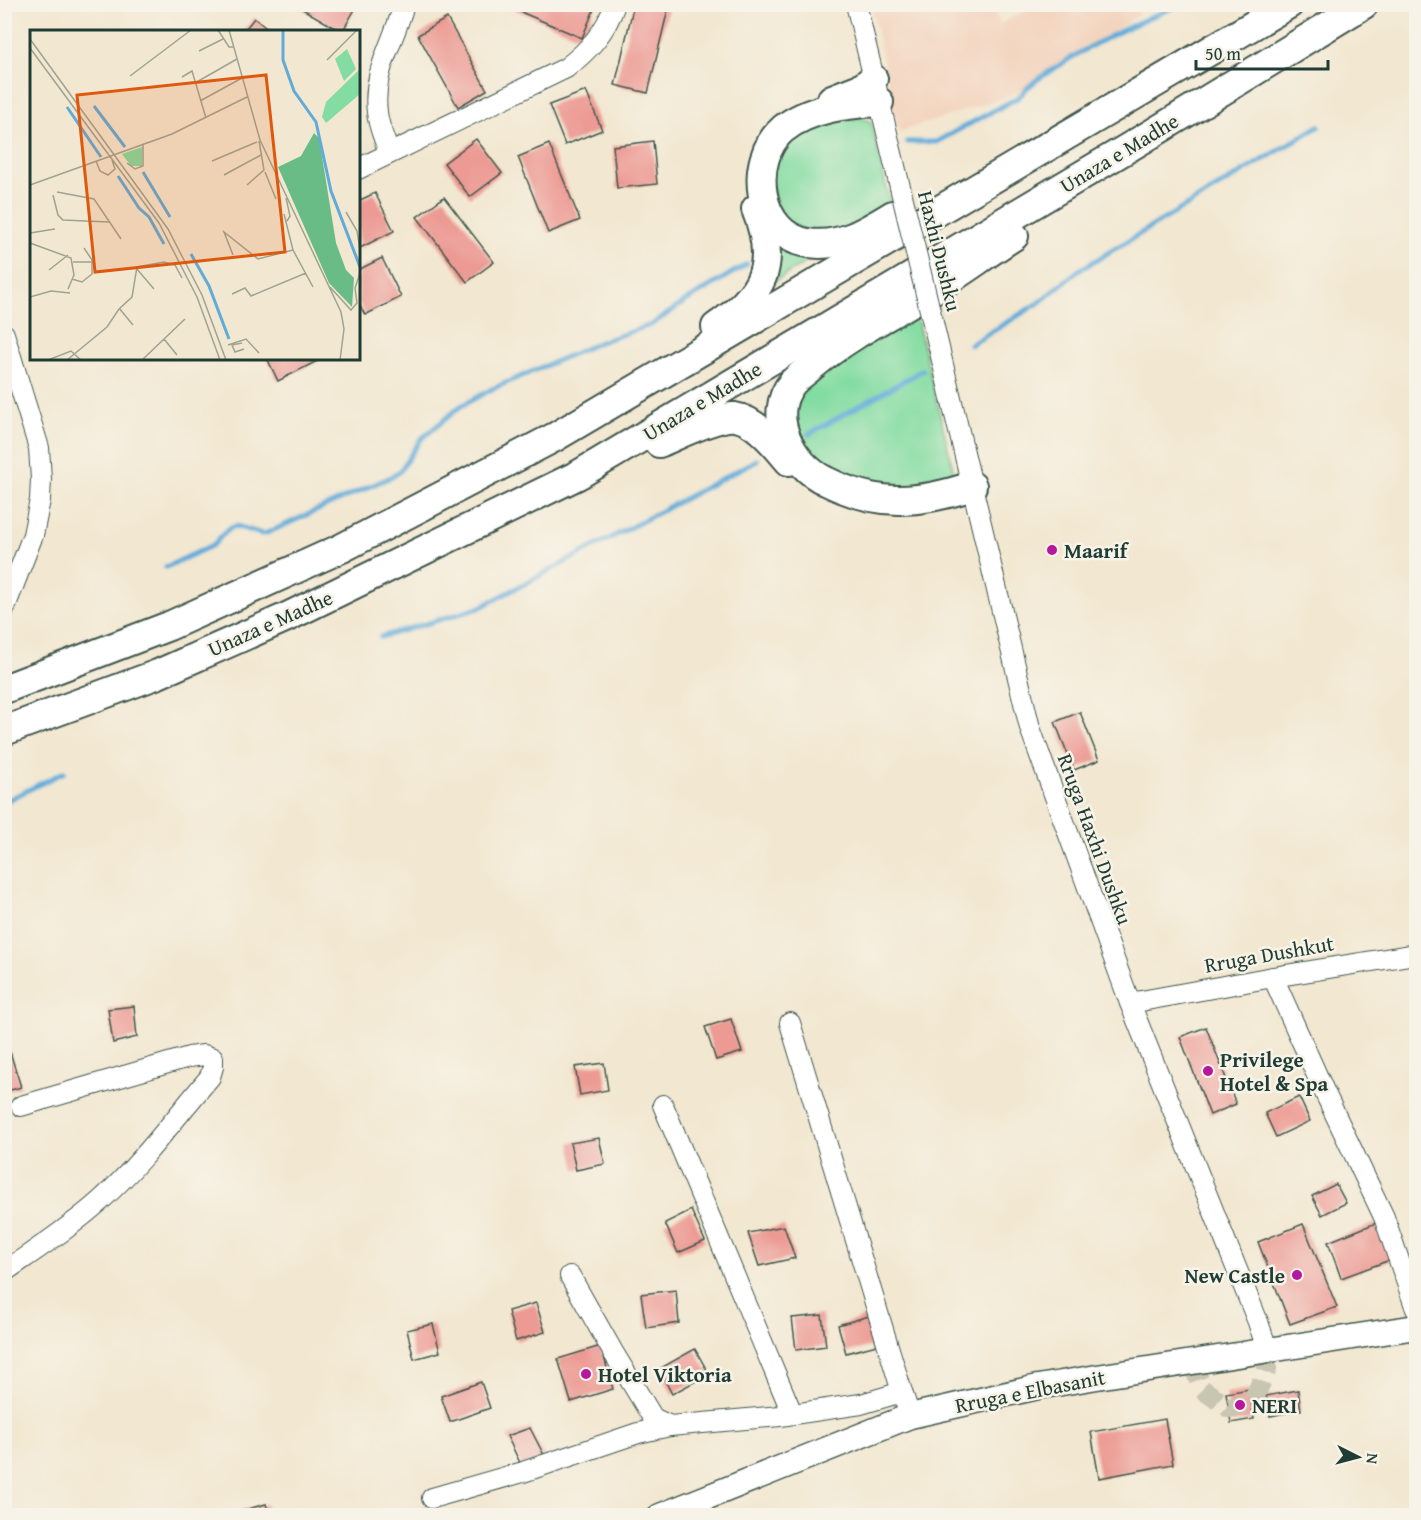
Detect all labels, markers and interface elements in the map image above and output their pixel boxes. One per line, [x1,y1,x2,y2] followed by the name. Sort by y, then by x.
[30,30,360,360] inset map
[1196,33,1328,71] scale bar
[1205,40,1241,67] text: 50 m
[1054,105,1184,201] street label: Unaza e Madhe
[910,188,970,315] street label: Haxhi Dushku
[637,353,767,449] street label: Unaza e Madhe
[1064,535,1130,566] place label: Maarif
[1045,543,1059,557] marker: Maarif
[203,582,338,664] street label: Unaza e Madhe
[1050,749,1141,930] street label: Rruga Haxhi Dushku
[1202,927,1337,981] street label: Rruga Dushkut
[1220,1044,1328,1099] place label: Privilege Hotel & Spa
[1201,1064,1215,1078] marker: Privilege Hotel & Spa
[1184,1260,1285,1291] place label: New Castle
[1290,1268,1304,1282] marker: New Castle
[598,1359,732,1390] place label: Hotel Viktoria
[952,1361,1108,1421] street label: Rruga e Elbasanit
[579,1367,593,1381] marker: Hotel Viktoria
[1252,1390,1297,1421] place label: NERI
[1233,1398,1247,1412] marker: NERI
[1328,1427,1388,1487] north arrow
[1360,1452,1385,1465] text: N

